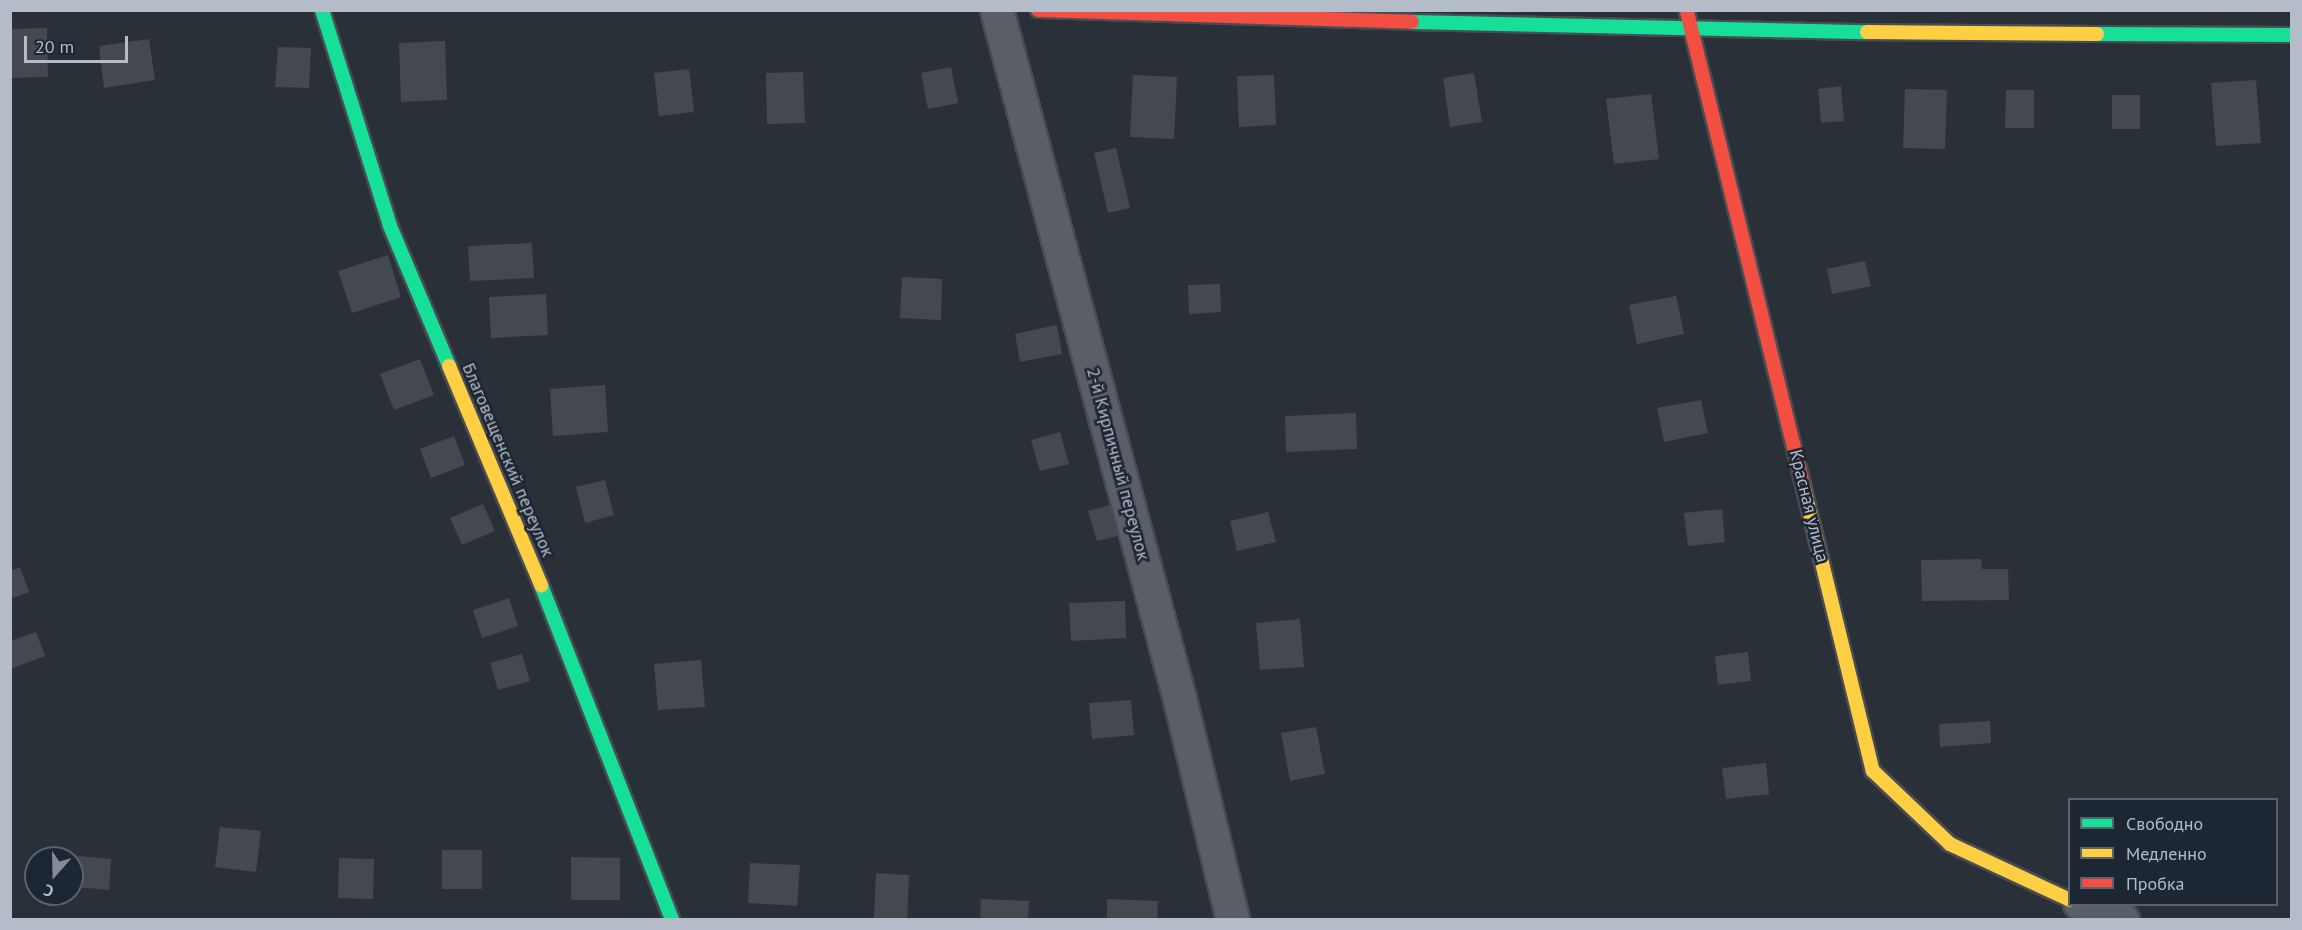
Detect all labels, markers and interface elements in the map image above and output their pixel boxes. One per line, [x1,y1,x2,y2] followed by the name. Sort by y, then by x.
[27,24,130,62] scale bar
[35,35,74,58] text: 20 m
[457,360,559,560] street label: Благовещенский переулок
[1082,365,1154,563] street label: 2-й Кирпичный переулок
[1785,447,1833,565] street label: Красная улица
[2068,798,2278,906] legend
[2126,812,2203,835] text: Свободно
[2126,842,2207,865] text: Медленно
[24,846,84,906] north arrow
[2126,872,2184,895] text: Пробка
[41,880,56,902] text: С

